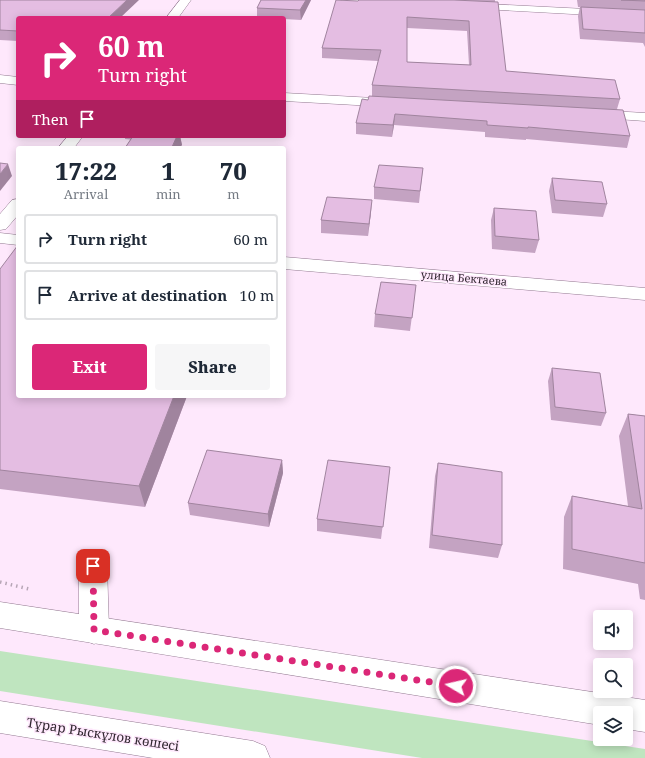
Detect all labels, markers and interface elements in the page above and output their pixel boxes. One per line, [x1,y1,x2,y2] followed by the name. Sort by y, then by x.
[98,27,165,65] text: 60 m
[32,32,84,84] icon: right
[98,63,187,87] text: Turn right
[76,108,98,130] icon: arrive
[32,109,68,129] text: Then
[55,154,117,187] text: 17:22
[162,154,175,187] text: 1
[220,154,247,187] text: 70
[64,185,108,203] text: Arrival
[156,185,181,203] text: min
[227,185,240,203] text: m
[34,228,56,250] icon: right
[68,229,147,249] text: Turn right
[233,229,268,249] text: 60 m
[420,266,508,289] street label: улица Бектаева
[34,284,56,306] icon: arrive
[68,285,227,305] text: Arrive at destination
[239,285,274,305] text: 10 m
[32,344,147,390] button: Exit
[155,344,270,390] button: Share
[76,549,110,583] pin
[82,555,104,577] icon: arrive
[593,610,633,746] map controls
[593,610,633,650] button: sound
[593,658,633,698] button: search
[435,665,477,707] position arrow
[593,706,633,746] button: layers
[25,713,181,755] street label: Тұрар Рыскұлов көшесі

